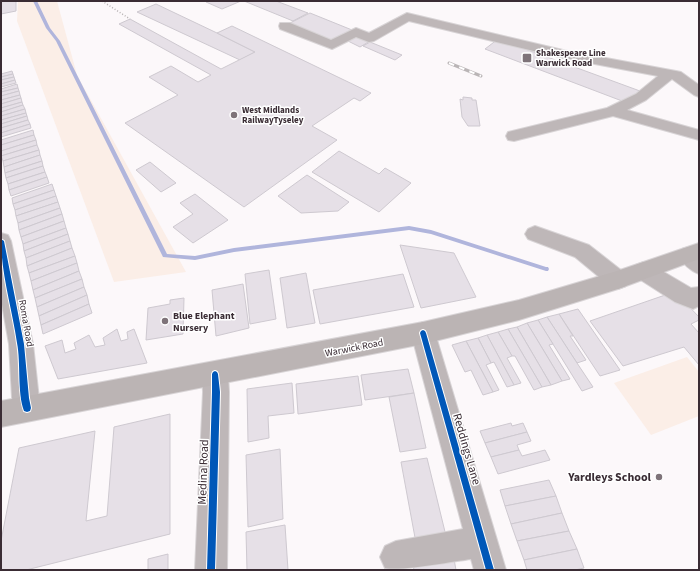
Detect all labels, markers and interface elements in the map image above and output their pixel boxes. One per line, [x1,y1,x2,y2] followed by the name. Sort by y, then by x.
[536,47,606,70] place label: Shakespeare Line Warwick Road
[521,52,533,64] marker: Shakespeare Line Warwick Road
[242,104,304,127] place label: West Midlands RailwayTyseley
[229,110,239,120] marker: West Midlands RailwayTyseley
[15,298,37,348] street label: Roma Road
[173,309,235,335] place label: Blue Elephant Nursery
[160,316,170,326] marker: Blue Elephant Nursery
[324,335,384,360] street label: Warwick Road
[448,412,485,487] street label: Reddings Lane
[194,439,213,505] street label: Medina Road
[567,469,652,486] place label: Yardleys School
[654,472,664,482] marker: Yardleys School

